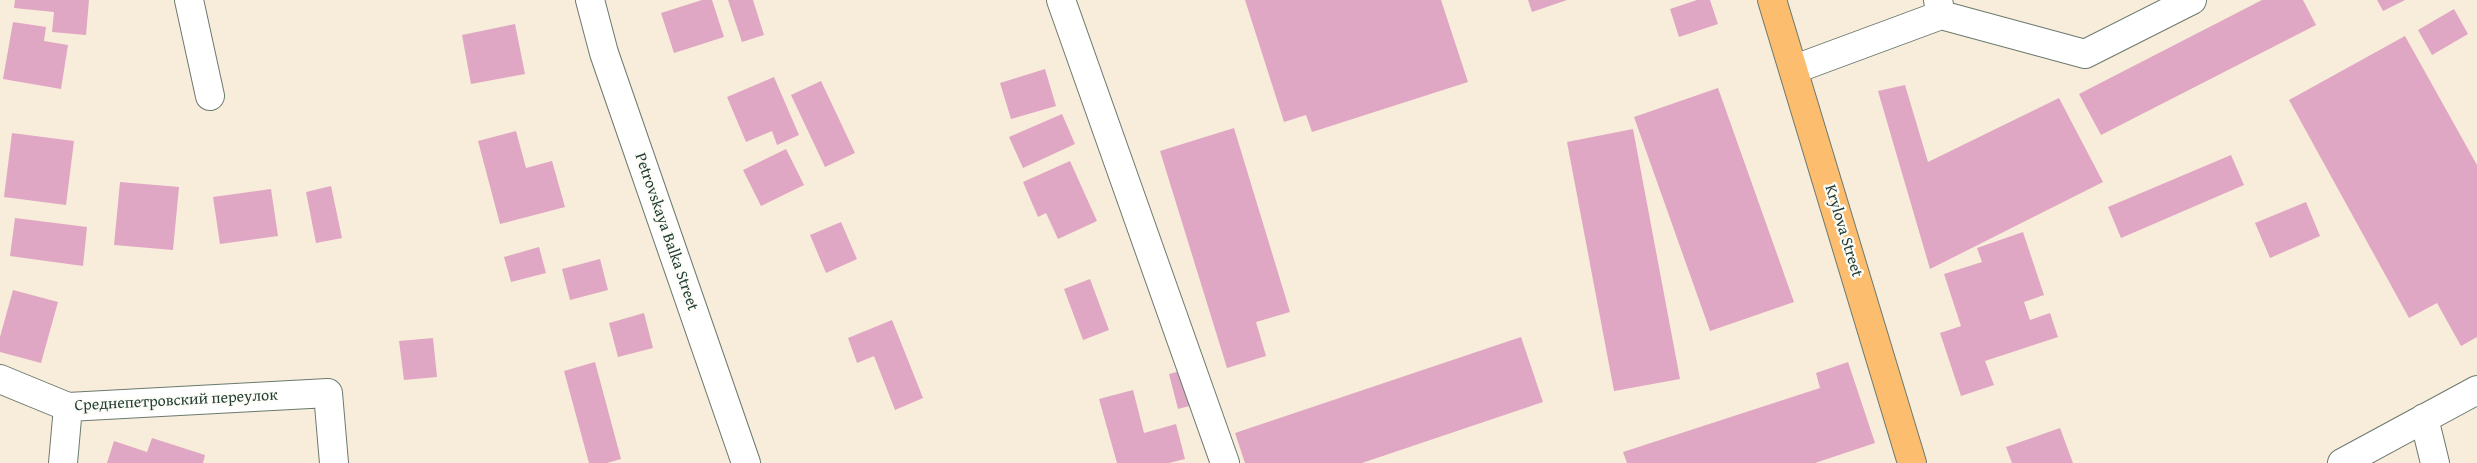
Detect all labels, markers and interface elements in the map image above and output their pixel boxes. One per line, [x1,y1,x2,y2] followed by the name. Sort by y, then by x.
[630,151,702,313] street label: Petrovskaya Balka Street
[1820,182,1866,280] street label: Krylova Street
[74,386,278,416] street label: Среднепетровский переулок

